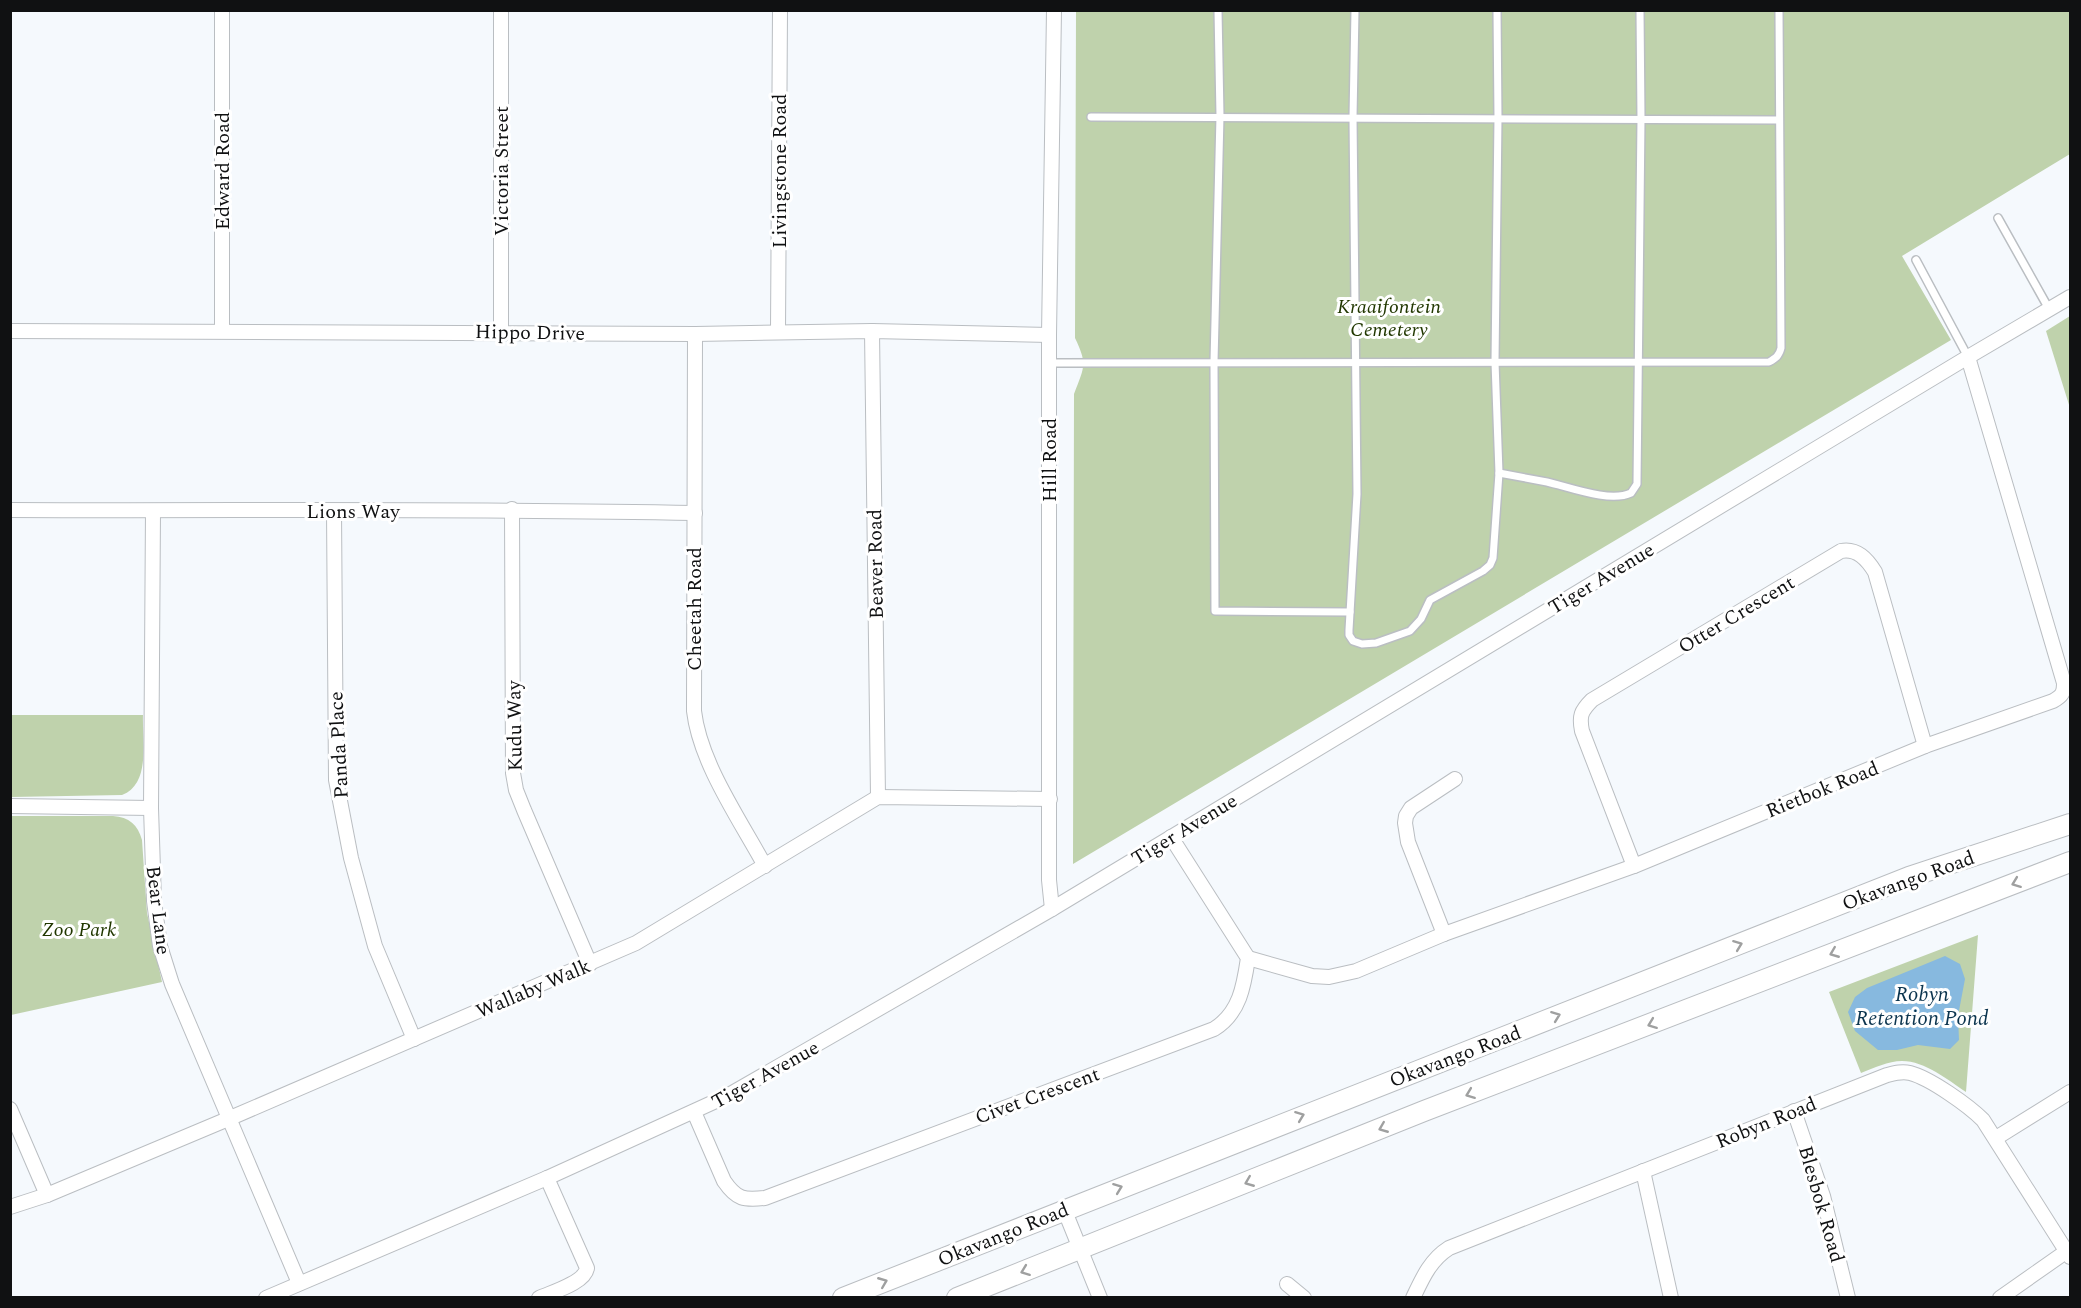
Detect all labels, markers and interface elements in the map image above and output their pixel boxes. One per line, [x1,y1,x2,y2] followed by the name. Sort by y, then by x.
[765,94,795,248] street label: Livingstone Road
[487,106,517,236] street label: Victoria Street
[208,112,238,230] street label: Edward Road
[1337,292,1441,345] park label: Kraaifontein Cemetery
[475,317,585,349] street label: Hippo Drive
[1035,418,1065,502] street label: Hill Road
[306,497,401,527] street label: Lions Way
[860,509,892,619] street label: Beaver Road
[1543,535,1660,622] street label: Tiger Avenue
[680,547,710,671] street label: Cheetah Road
[1672,568,1801,662] street label: Otter Crescent
[499,679,531,772] street label: Kudu Way
[321,691,357,799] street label: Panda Place
[1761,754,1883,826] street label: Rietbok Road
[1126,786,1243,873] street label: Tiger Avenue
[1838,843,1979,919] street label: Okavango Road
[138,864,178,956] street label: Bear Lane
[2011,876,2022,888] one-way arrow
[42,915,117,945] park label: Zoo Park
[1731,940,1742,952] one-way arrow
[1829,946,1840,958] one-way arrow
[471,951,595,1027] street label: Wallaby Walk
[1855,979,1989,1035] water label: Robyn Retention Pond
[1550,1011,1561,1023] one-way arrow
[1648,1017,1659,1029] one-way arrow
[1385,1018,1526,1096] street label: Okavango Road
[706,1033,825,1117] street label: Tiger Avenue
[971,1059,1104,1132] street label: Civet Crescent
[1465,1087,1476,1099] one-way arrow
[1711,1089,1821,1157] street label: Robyn Road
[1294,1111,1305,1124] one-way arrow
[1378,1121,1389,1133] one-way arrow
[1790,1142,1852,1266] street label: Blesbok Road
[1244,1175,1255,1187] one-way arrow
[1113,1182,1123,1195] one-way arrow
[933,1195,1074,1275] street label: Okavango Road
[1021,1263,1031,1276] one-way arrow
[876,1277,887,1289] one-way arrow

